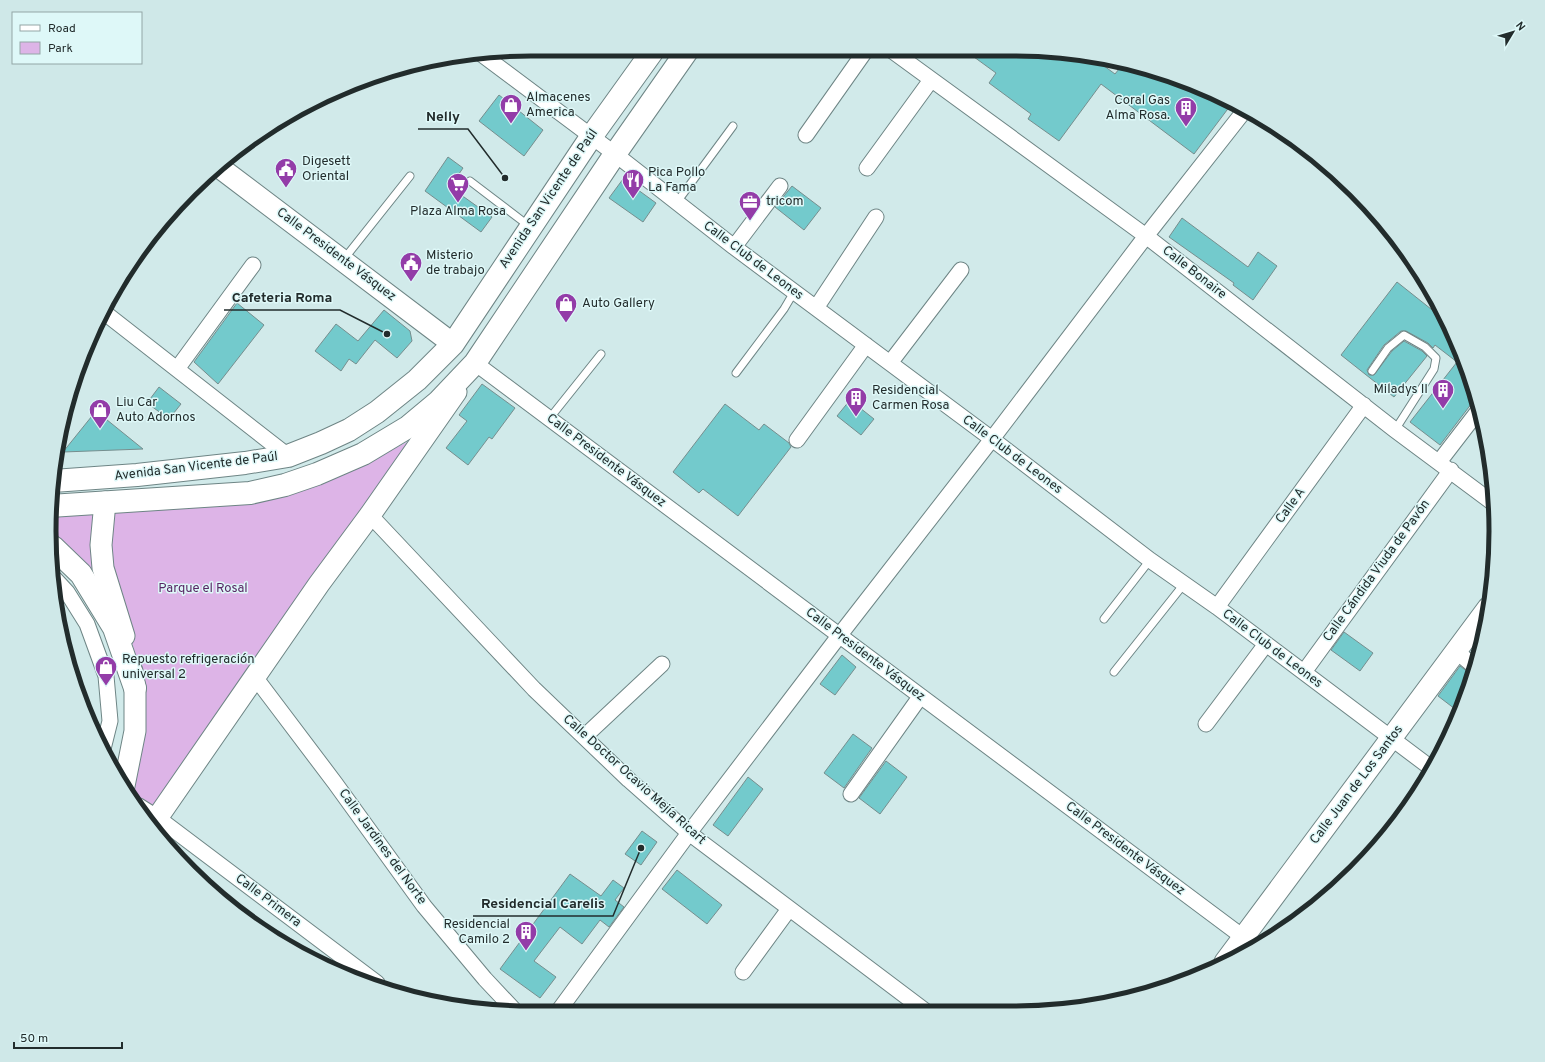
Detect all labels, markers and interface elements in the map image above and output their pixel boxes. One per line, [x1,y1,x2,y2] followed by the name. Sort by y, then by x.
[12,12,142,64] legend
[1493,12,1533,52] north arrow
[1512,19,1528,34] text: N
[48,21,76,37] text: Road
[48,41,73,57] text: Park
[526,90,591,121] place label: Almacenes America
[498,92,524,125] shop icon: Almacenes America
[1106,93,1170,124] place label: Coral Gas Alma Rosa.
[1173,95,1199,128] building icon: Coral Gas Alma Rosa.
[418,103,468,129] callout: Nelly
[426,109,460,126] text: Nelly
[496,126,602,272] street label: Avenida San Vicente de Paúl
[302,154,351,185] place label: Digesett Oriental
[273,156,299,189] public building icon: Digesett Oriental
[648,165,705,196] place label: Pica Pollo La Fama
[620,167,646,200] restaurant icon: Pica Pollo La Fama
[445,171,471,204] supermarket icon: Plaza Alma Rosa
[737,189,763,222] office icon: tricom
[766,194,804,210] place label: tricom
[410,204,506,220] place label: Plaza Alma Rosa
[273,205,399,305] street label: Calle Presidente Vásquez
[700,218,806,304] street label: Calle Club de Leones
[1159,243,1229,303] street label: Calle Bonaire
[426,248,485,279] place label: Misterio de trabajo
[398,250,424,283] public building icon: Misterio de trabajo
[224,284,340,310] callout: Cafeteria Roma
[232,290,332,307] text: Cafeteria Roma
[553,291,579,324] shop icon: Auto Gallery
[582,296,655,312] place label: Auto Gallery
[1430,377,1456,410] building icon: Miladys II
[1373,382,1428,398] place label: Miladys II
[872,383,949,414] place label: Residencial Carmen Rosa
[843,385,869,418] building icon: Residencial Carmen Rosa
[116,395,196,426] place label: Liu Car Auto Adornos
[87,397,113,430] shop icon: Liu Car Auto Adornos
[543,411,669,511] street label: Calle Presidente Vásquez
[959,412,1065,498] street label: Calle Club de Leones
[113,449,279,485] street label: Avenida San Vicente de Paúl
[1273,485,1309,527] street label: Calle A
[1320,497,1434,645] street label: Calle Cándida Viuda de Pavón
[158,581,248,597] park label: Parque el Rosal
[802,605,928,705] street label: Calle Presidente Vásquez
[1219,606,1325,692] street label: Calle Club de Leones
[122,652,255,683] place label: Repuesto refrigeración universal 2
[93,654,119,687] shop icon: Repuesto refrigeración universal 2
[559,711,709,849] street label: Calle Doctor Ocavio Mejía Ricart
[1307,722,1407,848] street label: Calle Juan de Los Santos
[335,786,429,908] street label: Calle Jardines del Norte
[1062,799,1188,899] street label: Calle Presidente Vásquez
[232,871,304,931] street label: Calle Primera
[473,890,613,916] callout: Residencial Carelis
[481,896,605,913] text: Residencial Carelis
[443,917,510,948] place label: Residencial Camilo 2
[513,919,539,952] building icon: Residencial Camilo 2
[14,1024,122,1050] scale bar
[20,1031,48,1047] text: 50 m

